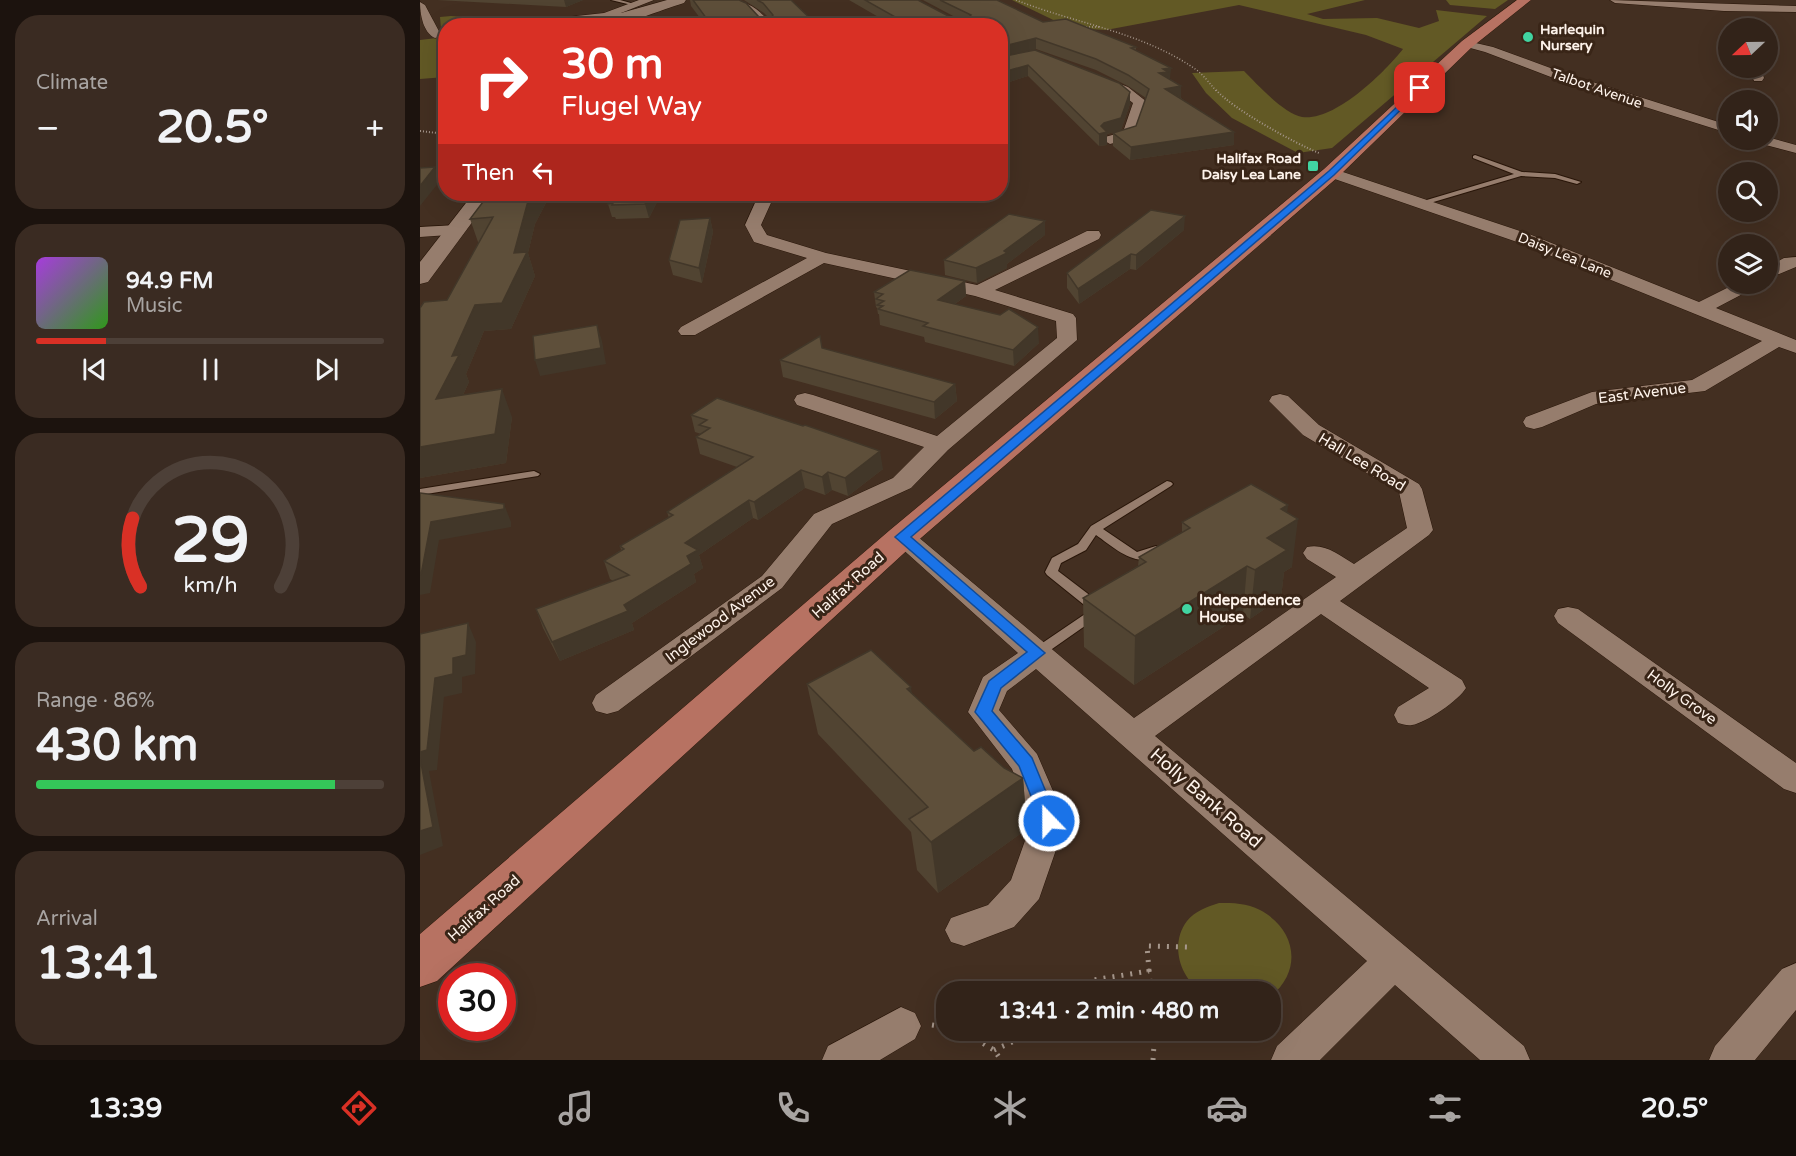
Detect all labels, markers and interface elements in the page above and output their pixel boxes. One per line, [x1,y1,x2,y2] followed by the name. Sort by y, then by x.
[1718,18,1778,78] north arrow
[1718,18,1778,294] map controls
[1540,21,1605,54] place label: Harlequin Nursery
[1521,30,1535,44] marker: Harlequin Nursery
[561,39,663,90] text: 30 m
[462,42,540,120] icon: right
[1394,62,1445,113] pin
[1549,65,1645,112] street label: Talbot Avenue
[36,71,108,95] text: Climate
[1403,71,1436,104] icon: arrive
[561,90,702,123] text: Flugel Way
[1718,90,1778,150] button: sound
[156,101,269,155] text: 20.5°
[36,109,60,148] text: −
[365,109,384,148] text: +
[1202,150,1301,183] place label: Halifax Road Daisy Lea Lane
[527,156,560,189] icon: left
[1306,159,1320,173] marker: Halifax Road Daisy Lea Lane
[462,160,515,186] text: Then
[1718,162,1778,222] button: search
[1516,229,1614,282] street label: Daisy Lea Lane
[1718,234,1778,294] button: layers
[126,268,214,294] text: 94.9 FM
[126,294,182,318] text: Music
[78,353,111,386] icon: previous
[194,353,227,386] icon: pause
[310,353,343,386] icon: next
[1597,379,1687,407] street label: East Avenue
[1315,429,1409,495] street label: Hall Lee Road
[171,504,249,579] text: 29
[808,548,888,622] street label: Halifax Road
[183,572,237,598] text: km/h
[662,572,778,666] street label: Inglewood Avenue
[1199,591,1301,626] place label: Independence House
[1180,602,1194,616] marker: Independence House
[1644,666,1720,728] street label: Holly Grove
[36,689,155,713] text: Range · 86%
[36,719,198,773] text: 430 km
[1146,743,1266,853] street label: Holly Bank Road
[1017,789,1081,853] position arrow
[444,871,524,945] street label: Halifax Road
[36,907,98,931] text: Arrival
[36,937,161,991] text: 13:41
[438,963,516,1041] speed limit sign: 30
[998,998,1219,1024] text: 13:41 · 2 min · 480 m
[338,1087,380,1129] icon: directions
[555,1087,597,1129] icon: music
[772,1087,814,1129] icon: phone
[989,1087,1031,1129] icon: climate
[1206,1087,1248,1129] icon: car
[1424,1087,1466,1129] icon: filters
[88,1092,162,1125] text: 13:39
[1641,1092,1708,1125] text: 20.5°

